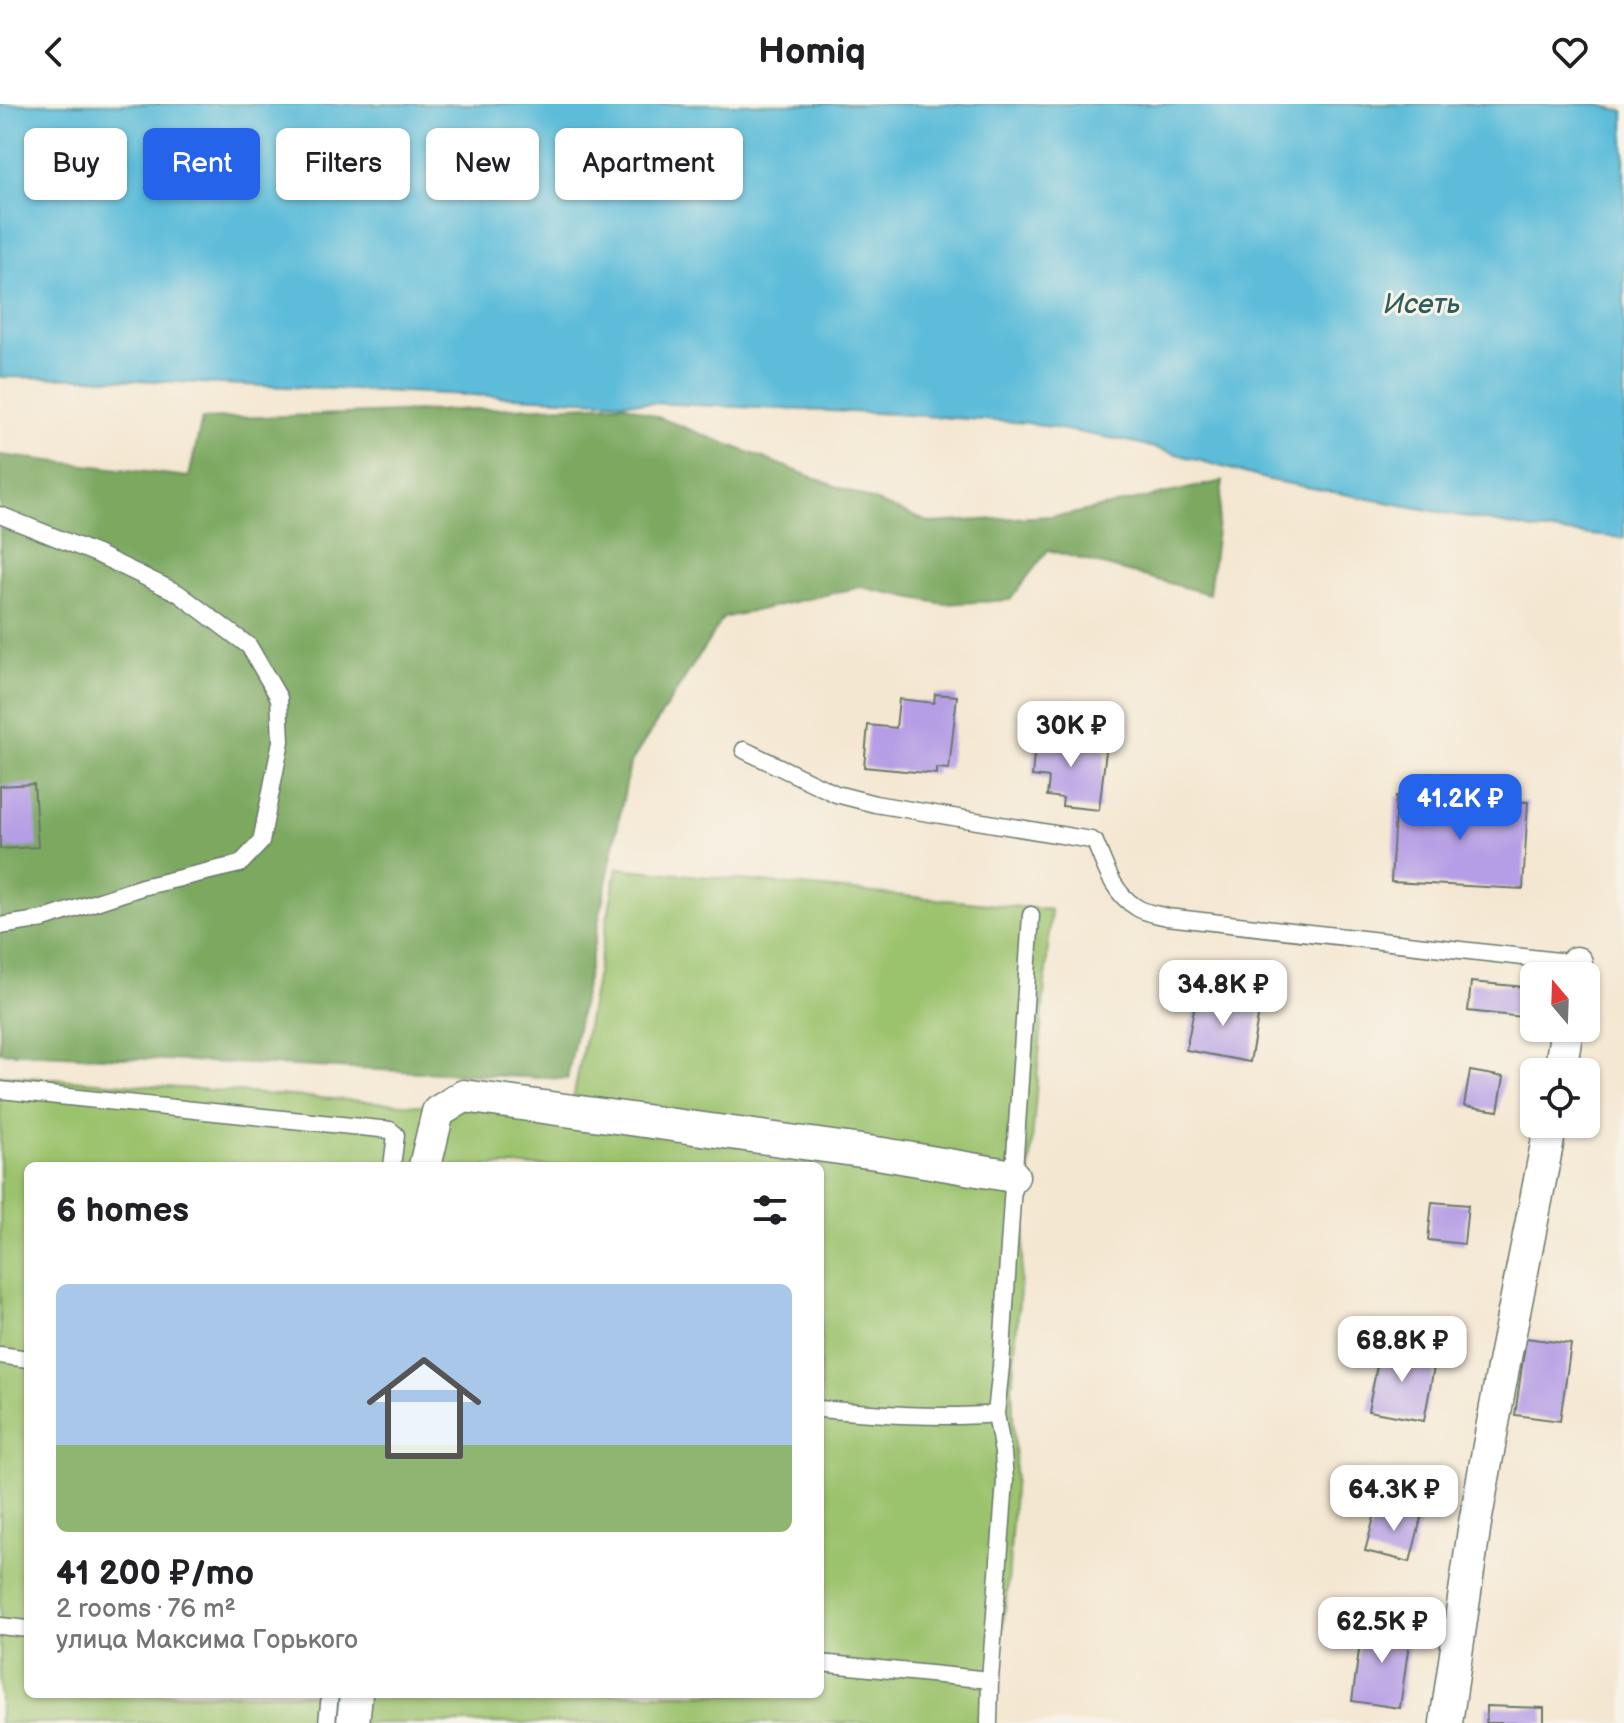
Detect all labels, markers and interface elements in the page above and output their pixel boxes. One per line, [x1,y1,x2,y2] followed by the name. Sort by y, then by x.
[32,30,76,74] icon: back
[1548,30,1592,74] icon: heart
[758,31,866,74] text: Homiq
[24,128,127,200] chip: Buy
[143,128,260,200] chip: Rent
[276,128,410,200] chip: Filters
[426,128,539,200] chip: New
[555,128,743,200] chip: Apartment
[1384,288,1460,321] water label: Исеть
[1015,701,1127,769] pin: 30K ₽
[1035,711,1107,742] text: 30K ₽
[1386,774,1534,842] pin: 41.2K ₽
[1417,784,1503,815] text: 41.2K ₽
[1149,960,1297,1028] pin: 34.8K ₽
[1520,962,1600,1042] north arrow
[1520,962,1600,1138] map controls
[1177,970,1269,1001] text: 34.8K ₽
[1520,1058,1600,1138] button: locate
[748,1188,792,1232] icon: filters
[56,1190,189,1231] text: 6 homes
[1328,1316,1476,1384] pin: 68.8K ₽
[1356,1326,1448,1357] text: 68.8K ₽
[352,1336,496,1480] icon: home
[1320,1465,1468,1533] pin: 64.3K ₽
[1348,1475,1440,1506] text: 64.3K ₽
[56,1553,254,1594] text: 41 200 ₽/mo
[56,1594,236,1625] text: 2 rooms · 76 m²
[1308,1597,1456,1665] pin: 62.5K ₽
[1336,1607,1428,1638] text: 62.5K ₽
[56,1625,358,1656] text: улица Максима Горького

